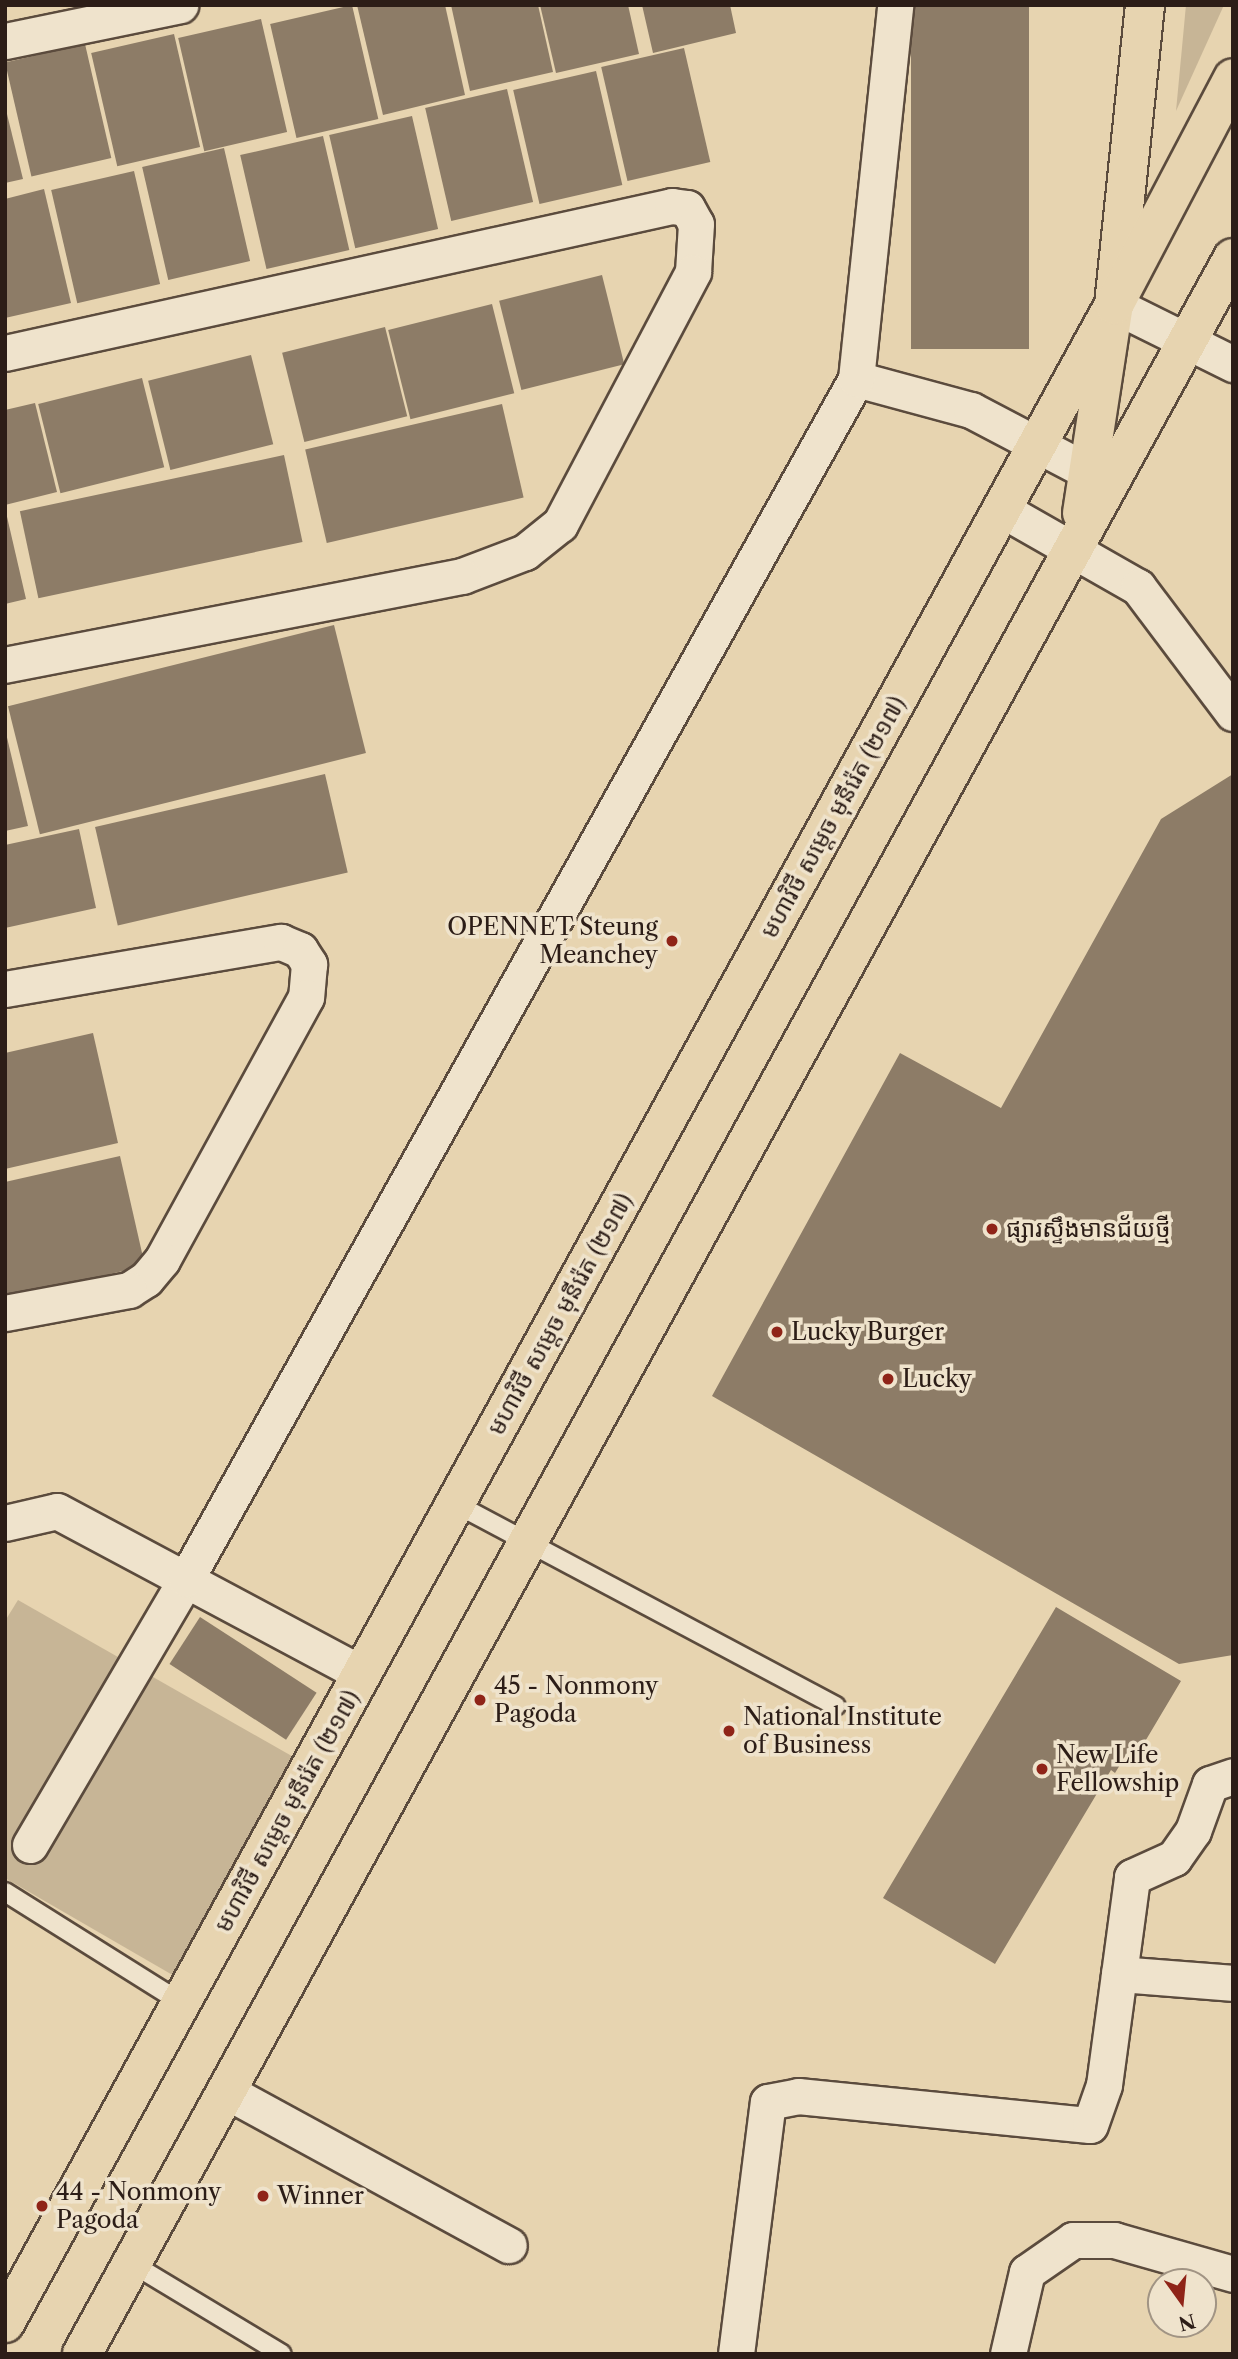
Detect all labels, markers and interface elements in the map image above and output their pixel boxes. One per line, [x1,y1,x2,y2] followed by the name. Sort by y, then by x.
[754,691,912,943] street label: មហាវិថី សម្តេច មុនីរ៉េត (២១៧)
[447,913,658,969] place label: OPENNET Steung Meanchey
[664,933,680,949] marker: OPENNET Steung Meanchey
[481,1188,639,1440] street label: មហាវិថី សម្តេច មុនីរ៉េត (២១៧)
[1006,1215,1170,1243] place label: ផ្សារស្ទឹងមានជ័យថ្មី
[984,1221,1000,1237] marker: ផ្សារស្ទឹងមានជ័យថ្មី
[791,1318,945,1346] place label: Lucky Burger
[769,1324,785,1340] marker: Lucky Burger
[902,1365,972,1393] place label: Lucky
[880,1371,896,1387] marker: Lucky
[494,1672,658,1728] place label: 45 - Nonmony Pagoda
[208,1685,366,1937] street label: មហាវិថី សម្តេច មុនីរ៉េត (២១៧)
[472,1692,488,1708] marker: 45 - Nonmony Pagoda
[743,1703,942,1759] place label: National Institute of Business
[721,1723,737,1739] marker: National Institute of Business
[1056,1741,1179,1797] place label: New Life Fellowship
[1034,1761,1050,1777] marker: New Life Fellowship
[56,2178,221,2234] place label: 44 - Nonmony Pagoda
[277,2182,364,2210] place label: Winner
[255,2188,271,2204] marker: Winner
[34,2198,50,2214] marker: 44 - Nonmony Pagoda
[1147,2268,1217,2338] north arrow
[1176,2309,1198,2335] text: N

